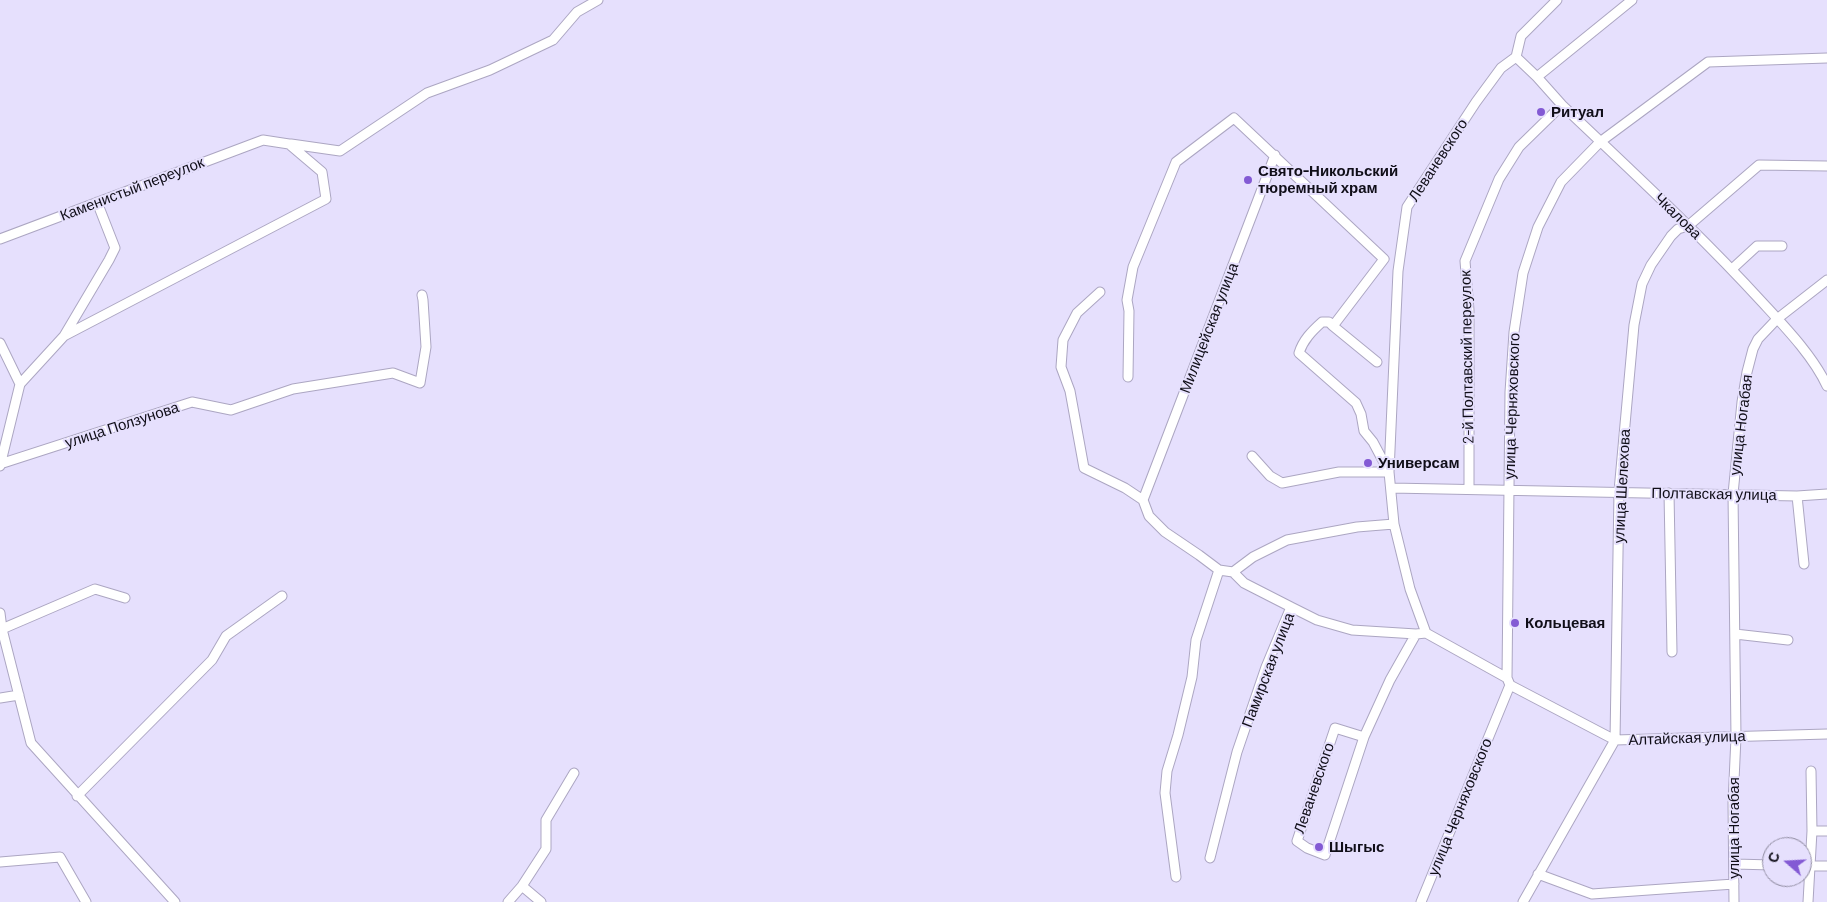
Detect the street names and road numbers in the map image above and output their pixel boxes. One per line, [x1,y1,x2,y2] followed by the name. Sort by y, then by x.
[1405,115,1471,205] street label: Леваневского
[57,153,207,225] street label: Каменистый переулок
[1651,189,1705,243] street label: Чкалова
[1176,260,1242,396] street label: Милицейская улица
[1456,270,1478,444] street label: 2-й Полтавский переулок
[1500,332,1524,480] street label: улица Черняховского
[1726,373,1756,477] street label: улица Ногабая
[63,398,181,452] street label: улица Ползунова
[1610,428,1634,544] street label: улица Шелехова
[1651,484,1777,504] street label: Полтавская улица
[1238,610,1298,730] street label: Памирская улица
[1628,727,1746,749] street label: Алтайская улица
[1424,736,1496,878] street label: улица Черняховского
[1290,740,1338,836] street label: Леваневского
[1725,777,1743,879] street label: улица Ногабая

